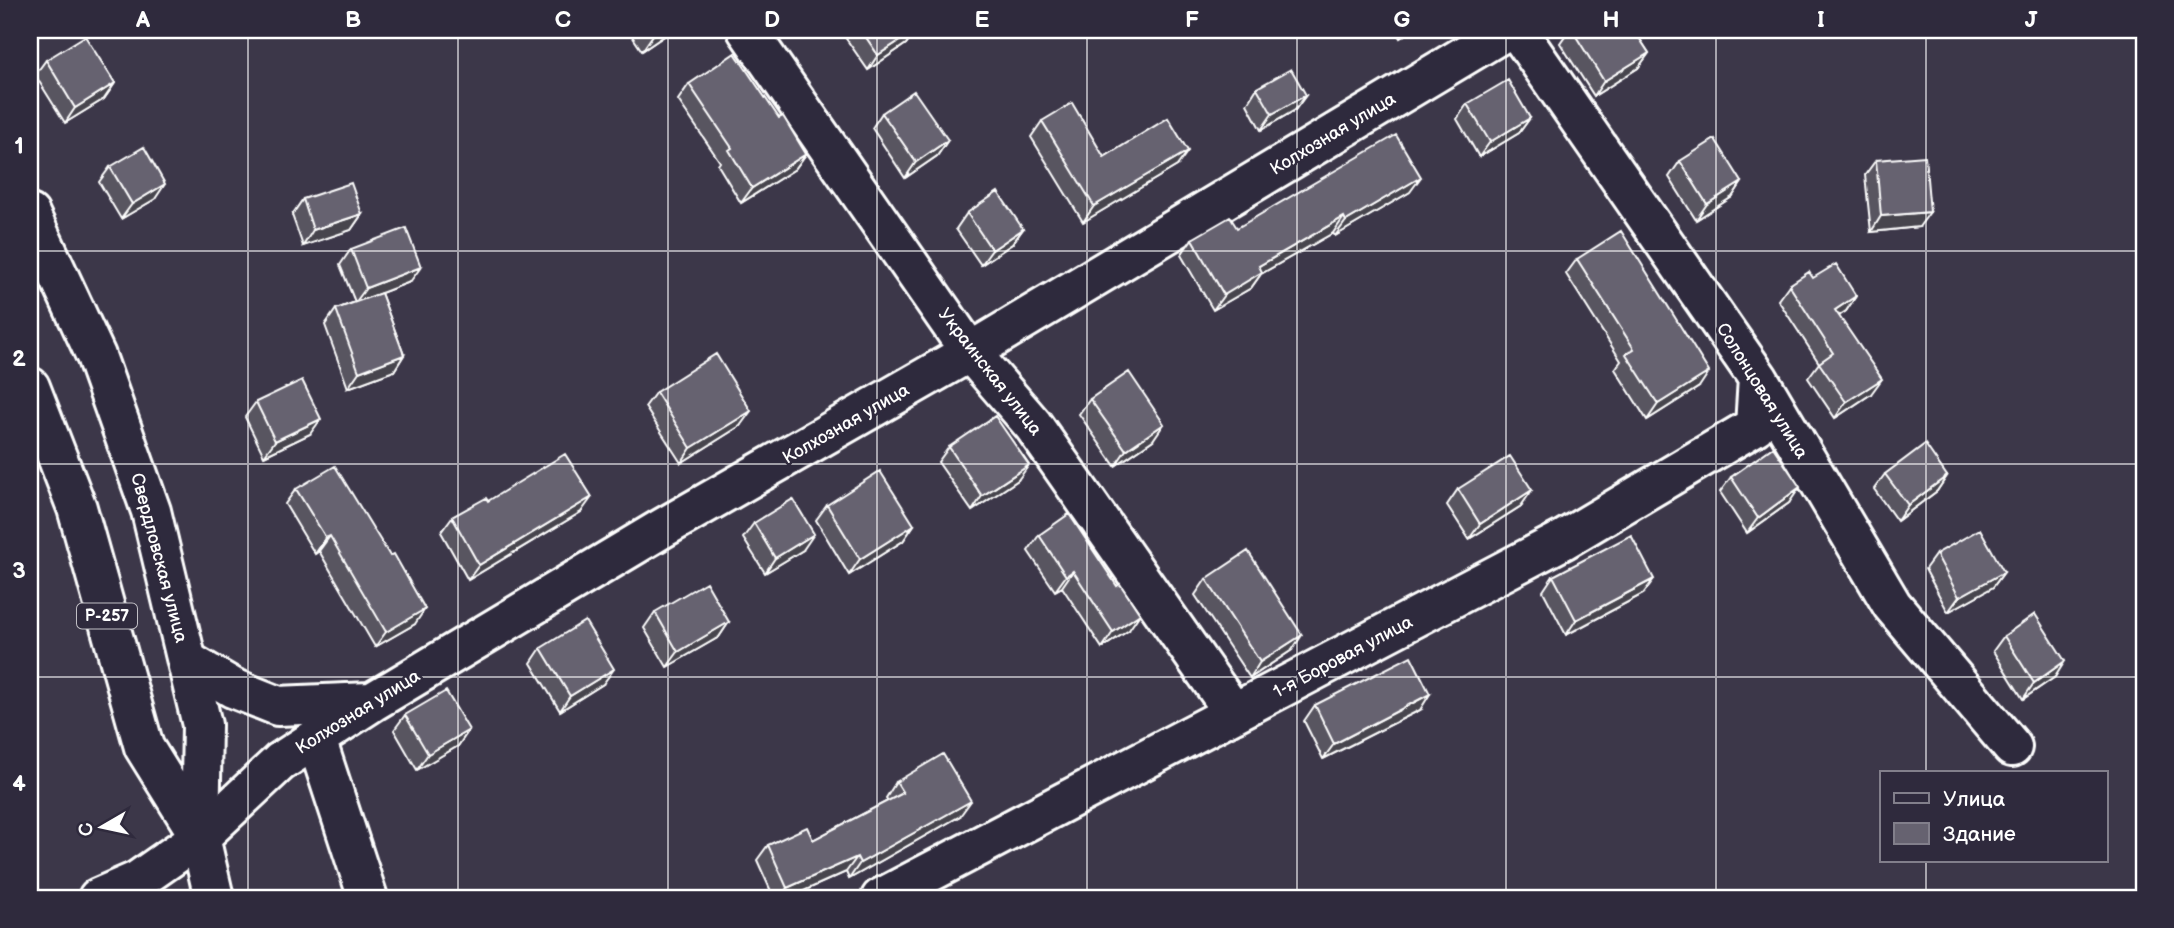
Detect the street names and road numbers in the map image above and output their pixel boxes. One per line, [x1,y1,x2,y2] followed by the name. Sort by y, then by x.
[1267,88,1400,180] street label: Колхозная улица
[934,304,1046,440] street label: Украинская улица
[1712,319,1812,463] street label: Солонцовая улица
[779,379,913,469] street label: Колхозная улица
[126,471,192,645] street label: Свердловская улица
[77,604,137,628] road number: Р-257
[1270,611,1416,703] street label: 1-я Боровая улица
[292,665,424,759] street label: Колхозная улица

